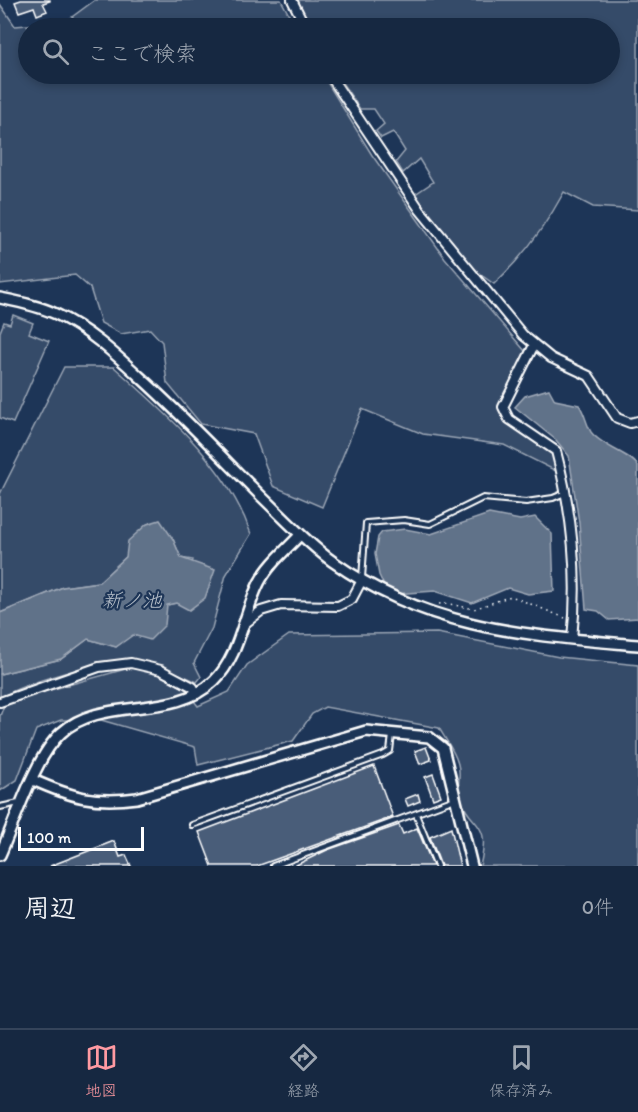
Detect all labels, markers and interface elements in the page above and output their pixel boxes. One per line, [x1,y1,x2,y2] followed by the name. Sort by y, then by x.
[18,18,620,84] search box
[39,35,72,68] icon: search
[87,40,197,67] text: ここで検索
[102,588,163,612] water label: 新ノ池
[18,824,144,852] scale bar
[27,828,71,847] text: 100 m
[24,892,76,924] text: 周辺
[582,895,614,919] text: 0件
[85,1041,118,1101] tab: 地図
[287,1041,320,1101] tab: 経路
[489,1041,553,1101] tab: 保存済み

